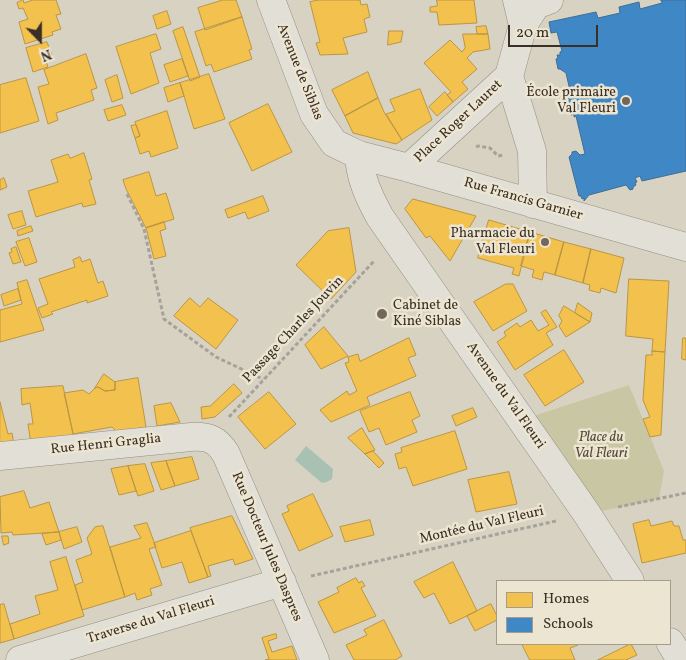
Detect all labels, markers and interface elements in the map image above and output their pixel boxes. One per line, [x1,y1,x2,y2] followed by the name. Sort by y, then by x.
[15,15,65,65] north arrow
[511,15,601,47] scale bar
[272,21,326,123] street label: Avenue de Siblas
[516,23,549,44] text: 20 m
[38,44,54,65] text: N
[411,77,507,167] street label: Place Roger Lauret
[526,85,616,118] place label: École primaire Val Fleuri
[620,95,632,107] marker: École primaire Val Fleuri
[462,175,584,225] street label: Rue Francis Garnier
[451,226,535,258] place label: Pharmacie du Val Fleuri
[539,236,551,248] marker: Pharmacie du Val Fleuri
[240,273,348,387] street label: Passage Charles Jouvin
[393,298,461,331] place label: Cabinet de Kiné Siblas
[375,307,389,321] marker: Cabinet de Kiné Siblas
[462,340,548,452] street label: Avenue du Val Fleuri
[575,430,627,462] park label: Place du Val Fleuri
[50,431,162,459] street label: Rue Henri Graglia
[227,470,305,624] street label: Rue Docteur Jules Daspres
[418,504,546,548] street label: Montée du Val Fleuri
[496,580,671,645] legend
[543,589,589,610] text: Homes
[85,594,217,648] street label: Traverse du Val Fleuri
[543,614,593,635] text: Schools

